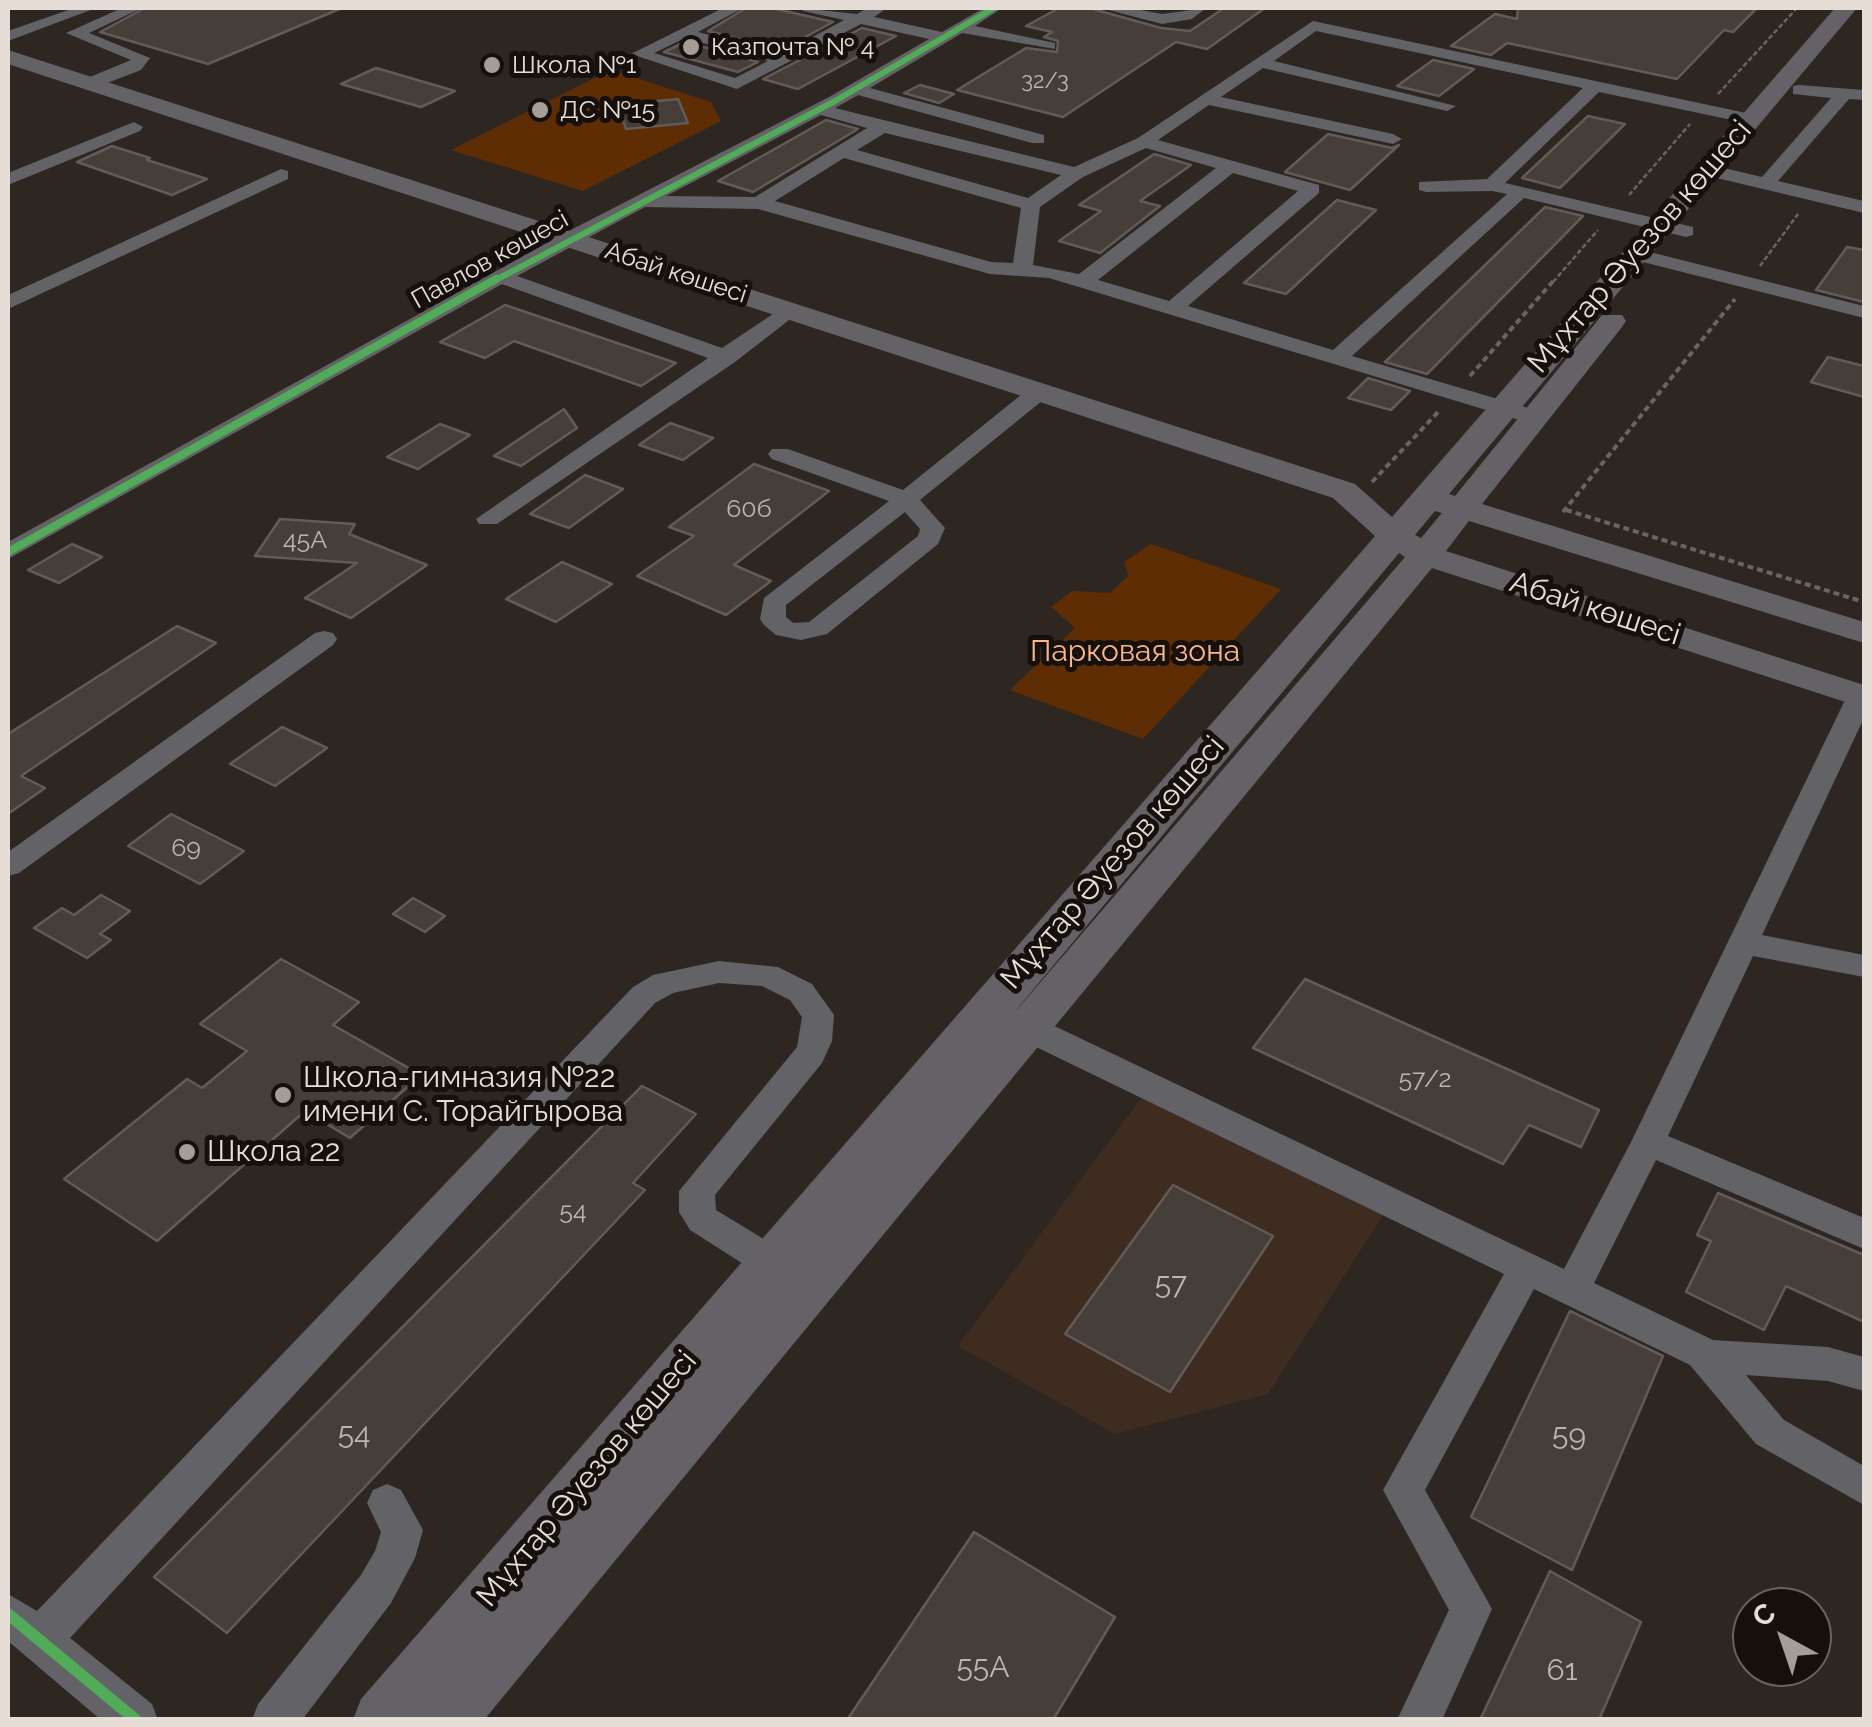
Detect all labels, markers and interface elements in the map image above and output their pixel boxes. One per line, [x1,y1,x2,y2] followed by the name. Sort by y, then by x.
[711,32,874,62] place label: Казпочта № 4
[680,36,702,58] marker: Казпочта № 4
[512,50,636,80] place label: Школа №1
[481,54,503,76] marker: Школа №1
[1021,68,1069,94] house number: 32/3
[560,95,655,125] place label: ДС №15
[529,99,551,121] marker: ДС №15
[1521,113,1759,381] street label: Мұхтар Әуезов көшесі
[406,205,574,315] street label: Павлов көшесі
[601,236,751,310] street label: Абай көшесі
[726,494,772,524] house number: 60б
[283,525,327,555] house number: 45А
[1505,565,1685,653] street label: Абай көшесі
[1030,634,1240,670] park label: Парковая зона
[994,729,1232,997] street label: Мұхтар Әуезов көшесі
[171,833,201,863] house number: 69
[303,1060,623,1130] place label: Школа-гимназия №22 имени С. Торайгырова
[1398,1064,1452,1094] house number: 57/2
[272,1084,294,1106] marker: Школа-гимназия №22 имени С. Торайгырова
[207,1134,340,1170] place label: Школа 22
[176,1141,198,1163] marker: Школа 22
[559,1196,587,1226] house number: 54
[1155,1267,1187,1303] house number: 57
[470,1344,704,1614] street label: Мұхтар Әуезов көшесі
[338,1417,370,1453] house number: 54
[1552,1418,1586,1454] house number: 59
[1732,1587,1832,1687] north arrow
[1746,1596,1782,1634] text: С
[957,1650,1009,1686] house number: 55А
[1547,1653,1577,1689] house number: 61

